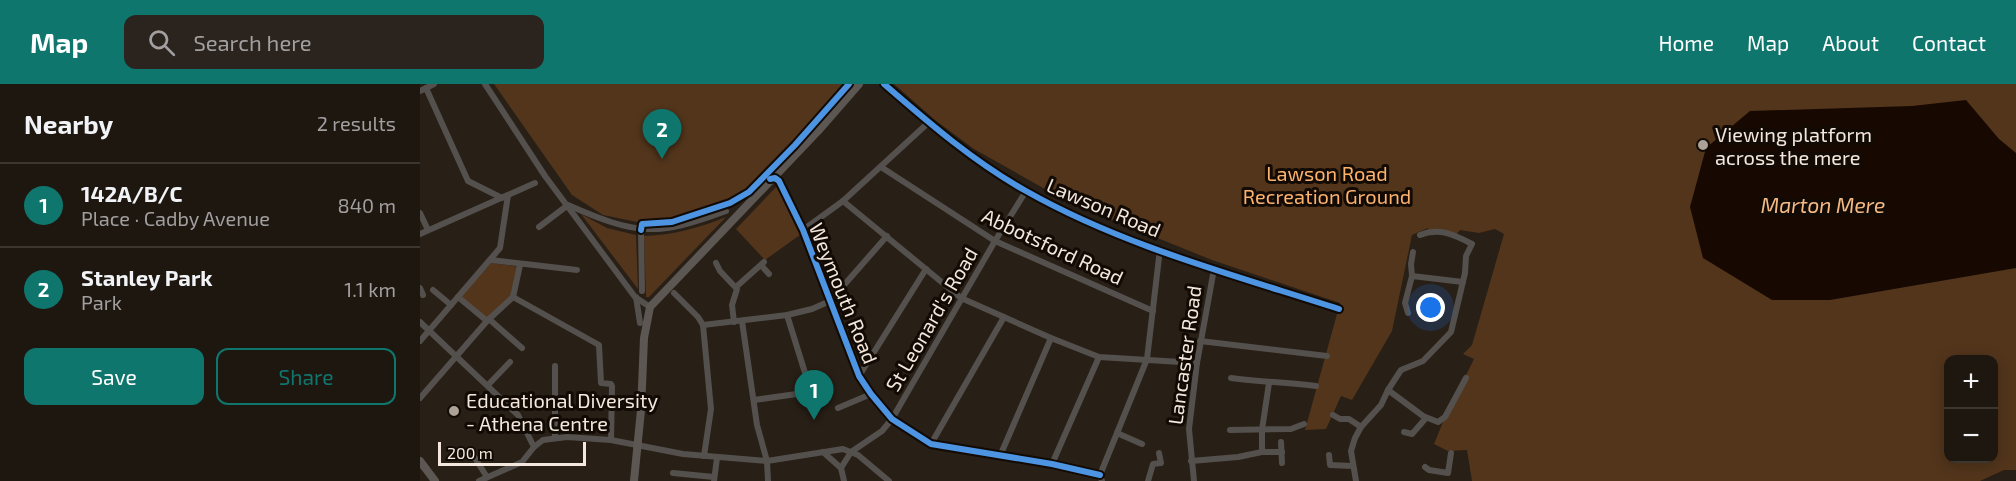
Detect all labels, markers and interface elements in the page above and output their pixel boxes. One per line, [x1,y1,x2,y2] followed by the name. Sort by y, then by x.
[124,15,544,69] search box
[30,25,88,59] text: Map
[145,26,178,59] icon: search
[193,29,312,55] text: Search here
[1658,30,1714,55] text: Home
[1747,30,1789,55] text: Map
[1822,30,1879,55] text: About
[1912,30,1986,55] text: Contact
[24,108,113,139] text: Nearby
[642,110,682,159] pin: 2
[317,111,396,135] text: 2 results
[1715,122,1872,169] place label: Viewing platform across the mere
[1696,138,1710,152] marker: Viewing platform across the mere
[1243,161,1411,208] park label: Lawson Road Recreation Ground
[1043,172,1165,242] street label: Lawson Road
[81,180,182,206] text: 142A/B/C
[1761,192,1885,217] water label: Marton Mere
[39,193,48,217] text: 1
[338,193,396,217] text: 840 m
[979,203,1127,289] street label: Abbotsford Road
[81,206,270,230] text: Place · Cadby Avenue
[805,219,883,367] street label: Weymouth Road
[880,243,982,395] street label: St Leonard's Road
[81,264,213,290] text: Stanley Park
[38,277,49,301] text: 2
[344,277,396,301] text: 1.1 km
[1162,284,1206,426] street label: Lancaster Road
[81,290,122,314] text: Park
[1416,293,1445,322] your location
[24,348,204,405] button: Save
[216,348,396,405] button: Share
[1944,355,1998,463] map controls
[1944,355,1998,409] button: +
[794,370,834,420] pin: 1
[466,388,658,435] place label: Educational Diversity - Athena Centre
[447,404,461,418] marker: Educational Diversity - Athena Centre
[1944,409,1998,463] button: −
[438,439,586,466] scale bar
[447,443,493,462] text: 200 m

